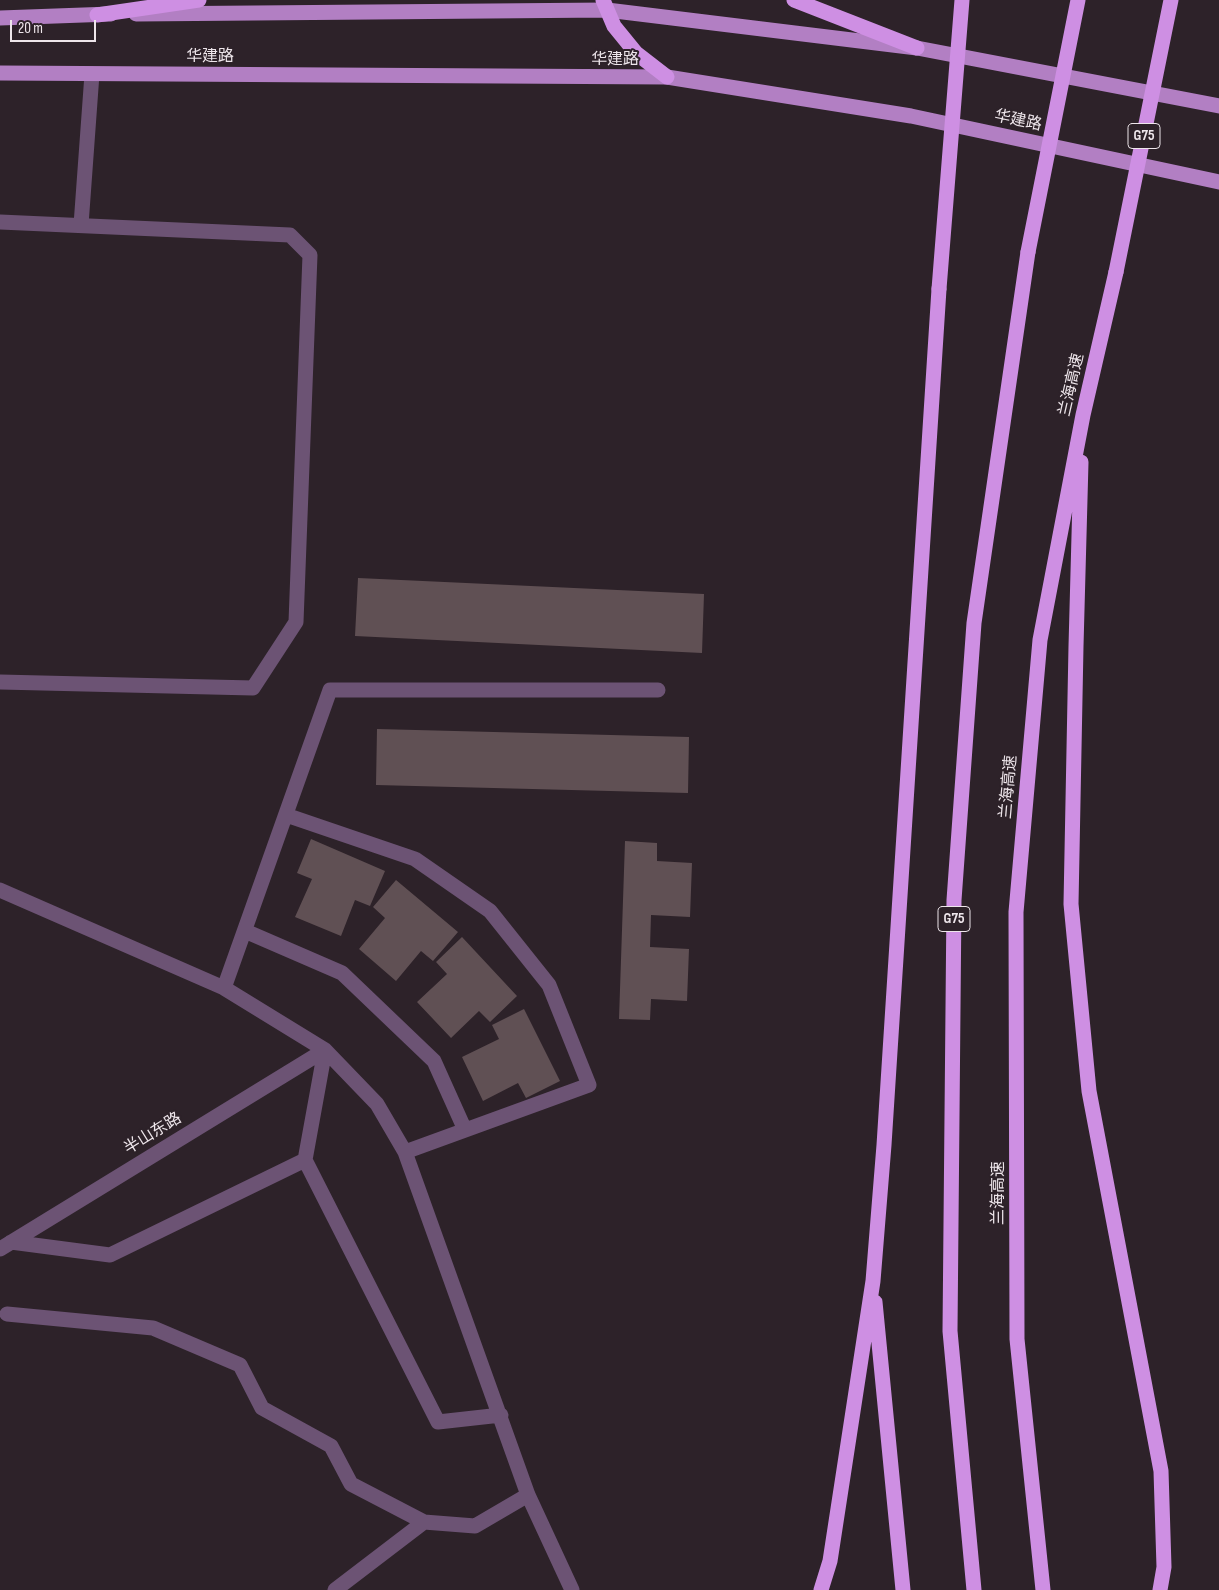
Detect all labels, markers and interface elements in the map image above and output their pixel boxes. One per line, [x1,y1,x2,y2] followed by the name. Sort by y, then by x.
[12,10,99,42] scale bar
[18,19,43,38] text: 20 m
[186,47,234,67] street label: 华建路
[591,50,639,70] street label: 华建路
[993,107,1043,135] street label: 华建路
[1128,124,1160,148] road number: G75
[1055,352,1089,418] street label: 兰海高速
[997,754,1021,820] street label: 兰海高速
[938,906,970,932] road number: G75
[121,1109,185,1159] street label: 半山东路
[989,1161,1009,1225] street label: 兰海高速

